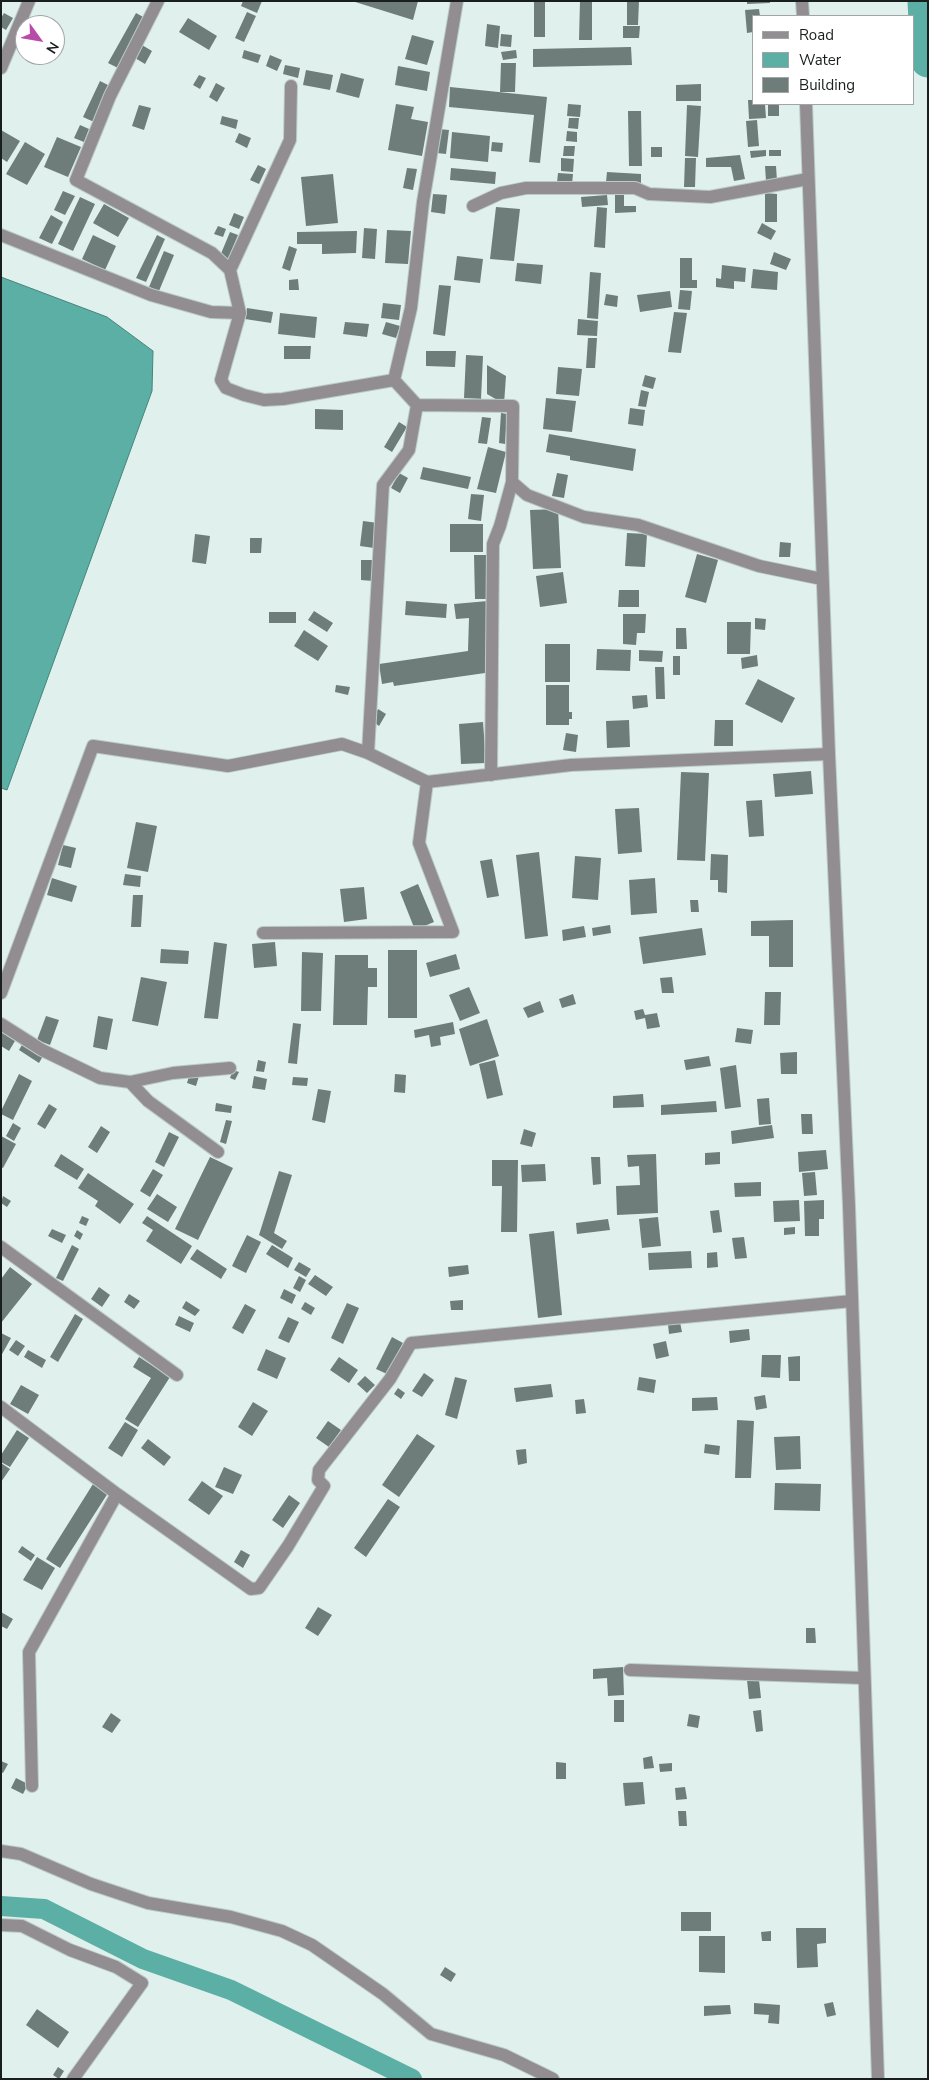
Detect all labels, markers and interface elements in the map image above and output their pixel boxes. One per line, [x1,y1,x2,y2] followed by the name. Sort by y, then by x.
[15,15,65,65] north arrow
[752,15,914,105] legend
[799,25,834,45] text: Road
[41,38,63,57] text: N
[799,50,841,70] text: Water
[799,75,855,95] text: Building

